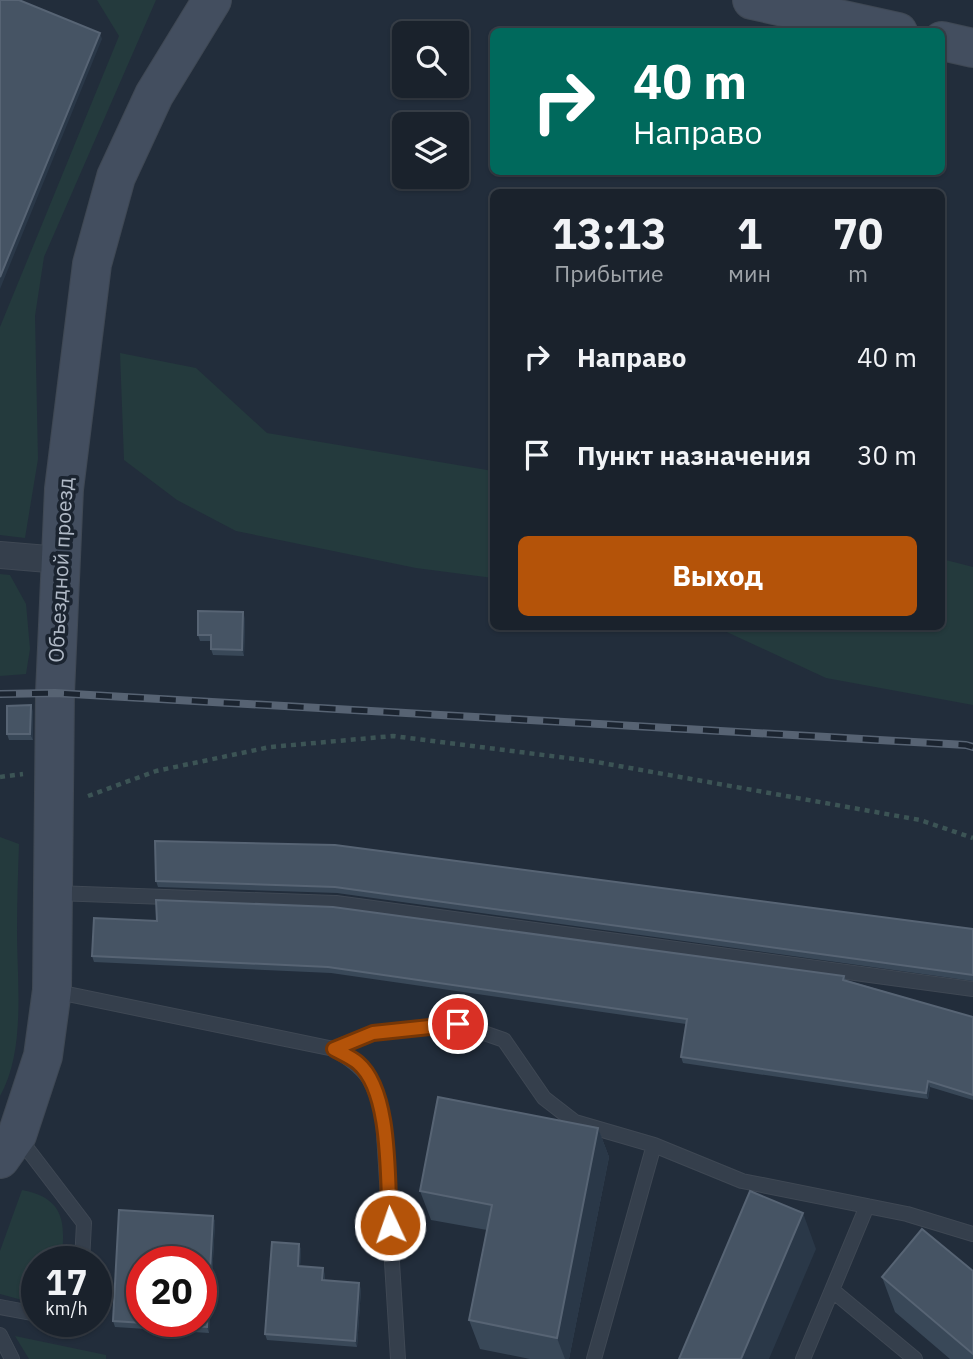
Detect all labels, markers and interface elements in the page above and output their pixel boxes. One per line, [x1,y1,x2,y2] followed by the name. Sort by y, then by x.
[392,21,469,189] map controls
[392,21,469,98] button: search
[633,49,747,112] text: 40 m
[518,56,609,147] icon: right
[633,111,762,153] text: Направо
[392,112,469,189] button: layers
[552,206,666,261] text: 13:13
[737,206,762,261] text: 1
[833,206,883,261] text: 70
[554,258,664,288] text: Прибытие
[728,258,771,288] text: мин
[848,258,868,288] text: m
[518,338,556,376] icon: right
[577,340,686,374] text: Направо
[857,340,917,374] text: 40 m
[518,436,556,474] icon: arrive
[577,438,811,472] text: Пункт назначения
[857,438,917,472] text: 30 m
[41,477,79,663] street label: Объездной проезд
[518,536,917,616] button: Выход
[428,994,488,1054] pin
[439,1005,477,1043] icon: arrive
[353,1188,427,1262] position arrow
[126,1246,217,1337] speed limit sign: 20
[45,1259,88,1305] text: 17
[45,1297,88,1320] text: km/h

